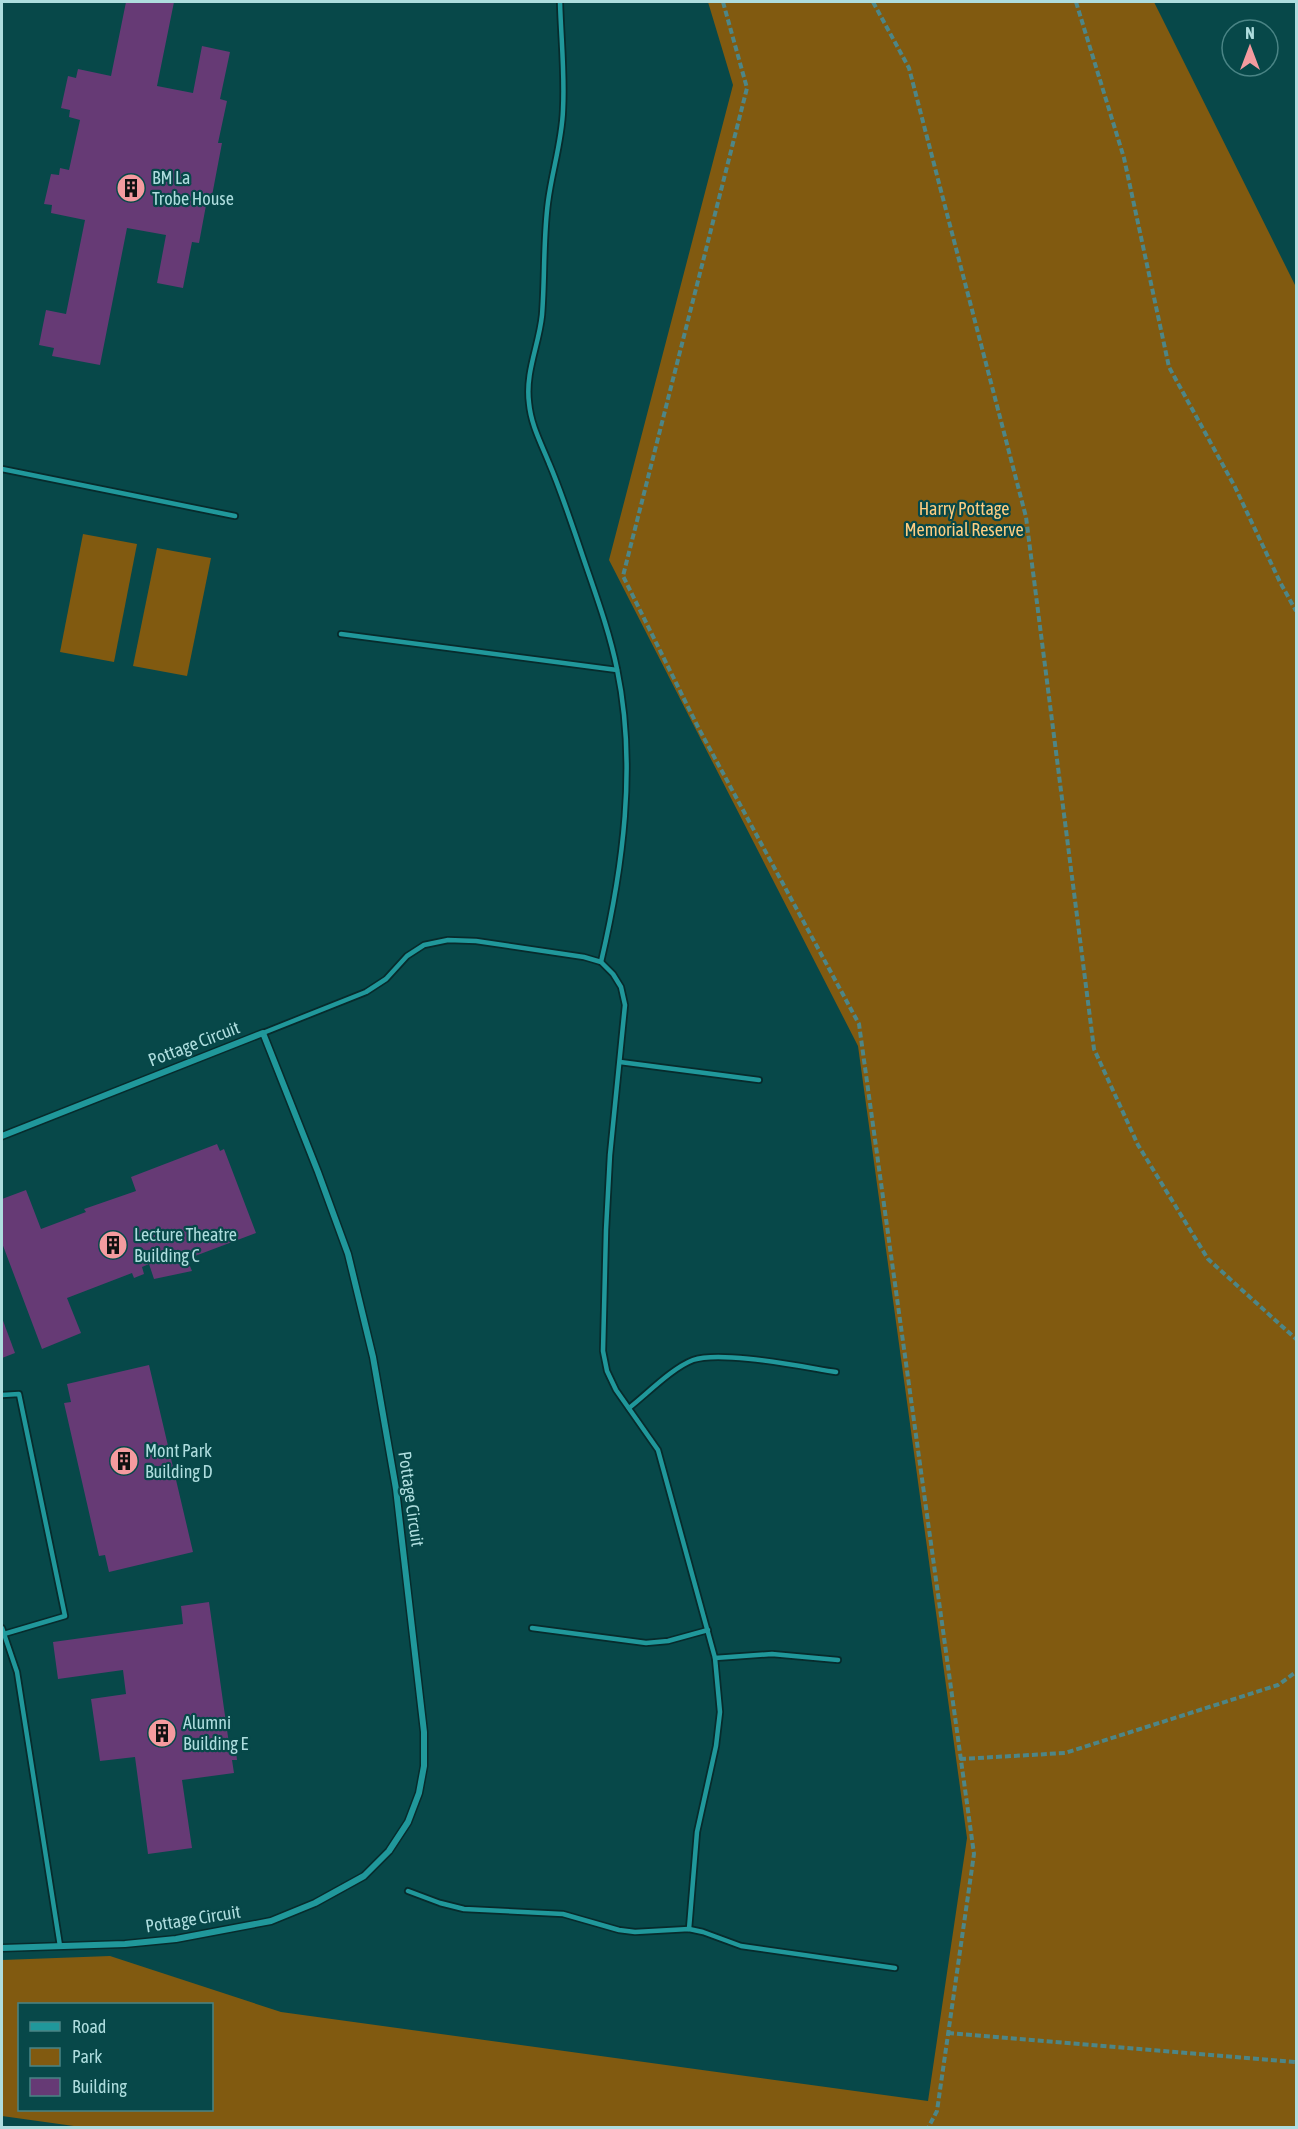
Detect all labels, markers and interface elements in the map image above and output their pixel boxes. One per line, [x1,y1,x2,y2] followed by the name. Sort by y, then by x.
[1220,18,1280,78] north arrow
[1245,24,1255,42] text: N
[152,167,234,209] place label: BM La Trobe House
[115,172,147,204] building icon: BM La Trobe House
[904,498,1024,540] park label: Harry Pottage Memorial Reserve
[145,1017,242,1071] street label: Pottage Circuit
[134,1224,237,1266] place label: Lecture Theatre Building C
[97,1229,129,1261] building icon: Lecture Theatre Building C
[145,1440,213,1482] place label: Mont Park Building D
[108,1445,140,1477] building icon: Mont Park Building D
[394,1450,429,1548] street label: Pottage Circuit
[183,1712,249,1754] place label: Alumni Building E
[146,1717,178,1749] building icon: Alumni Building E
[144,1901,242,1936] street label: Pottage Circuit
[18,2003,213,2111] legend
[72,2016,106,2037] text: Road
[72,2046,102,2067] text: Park
[72,2076,127,2097] text: Building

